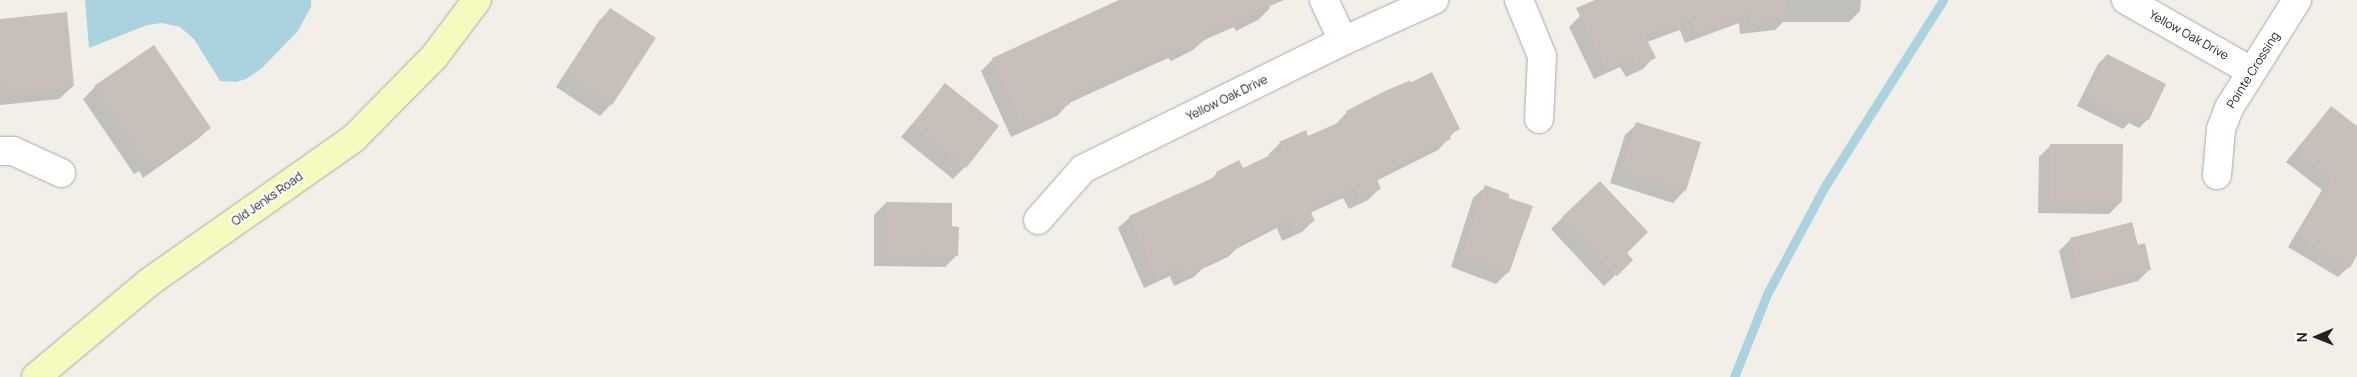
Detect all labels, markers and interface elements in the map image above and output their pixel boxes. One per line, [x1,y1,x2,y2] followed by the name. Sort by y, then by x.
[2147,7,2231,63] street label: Yellow Oak Drive
[2224,29,2282,111] street label: Pointe Crossing
[1184,72,1270,124] street label: Yellow Oak Drive
[229,169,305,229] street label: Old Jenks Road
[2292,312,2342,362] north arrow
[2292,332,2311,342] text: N

